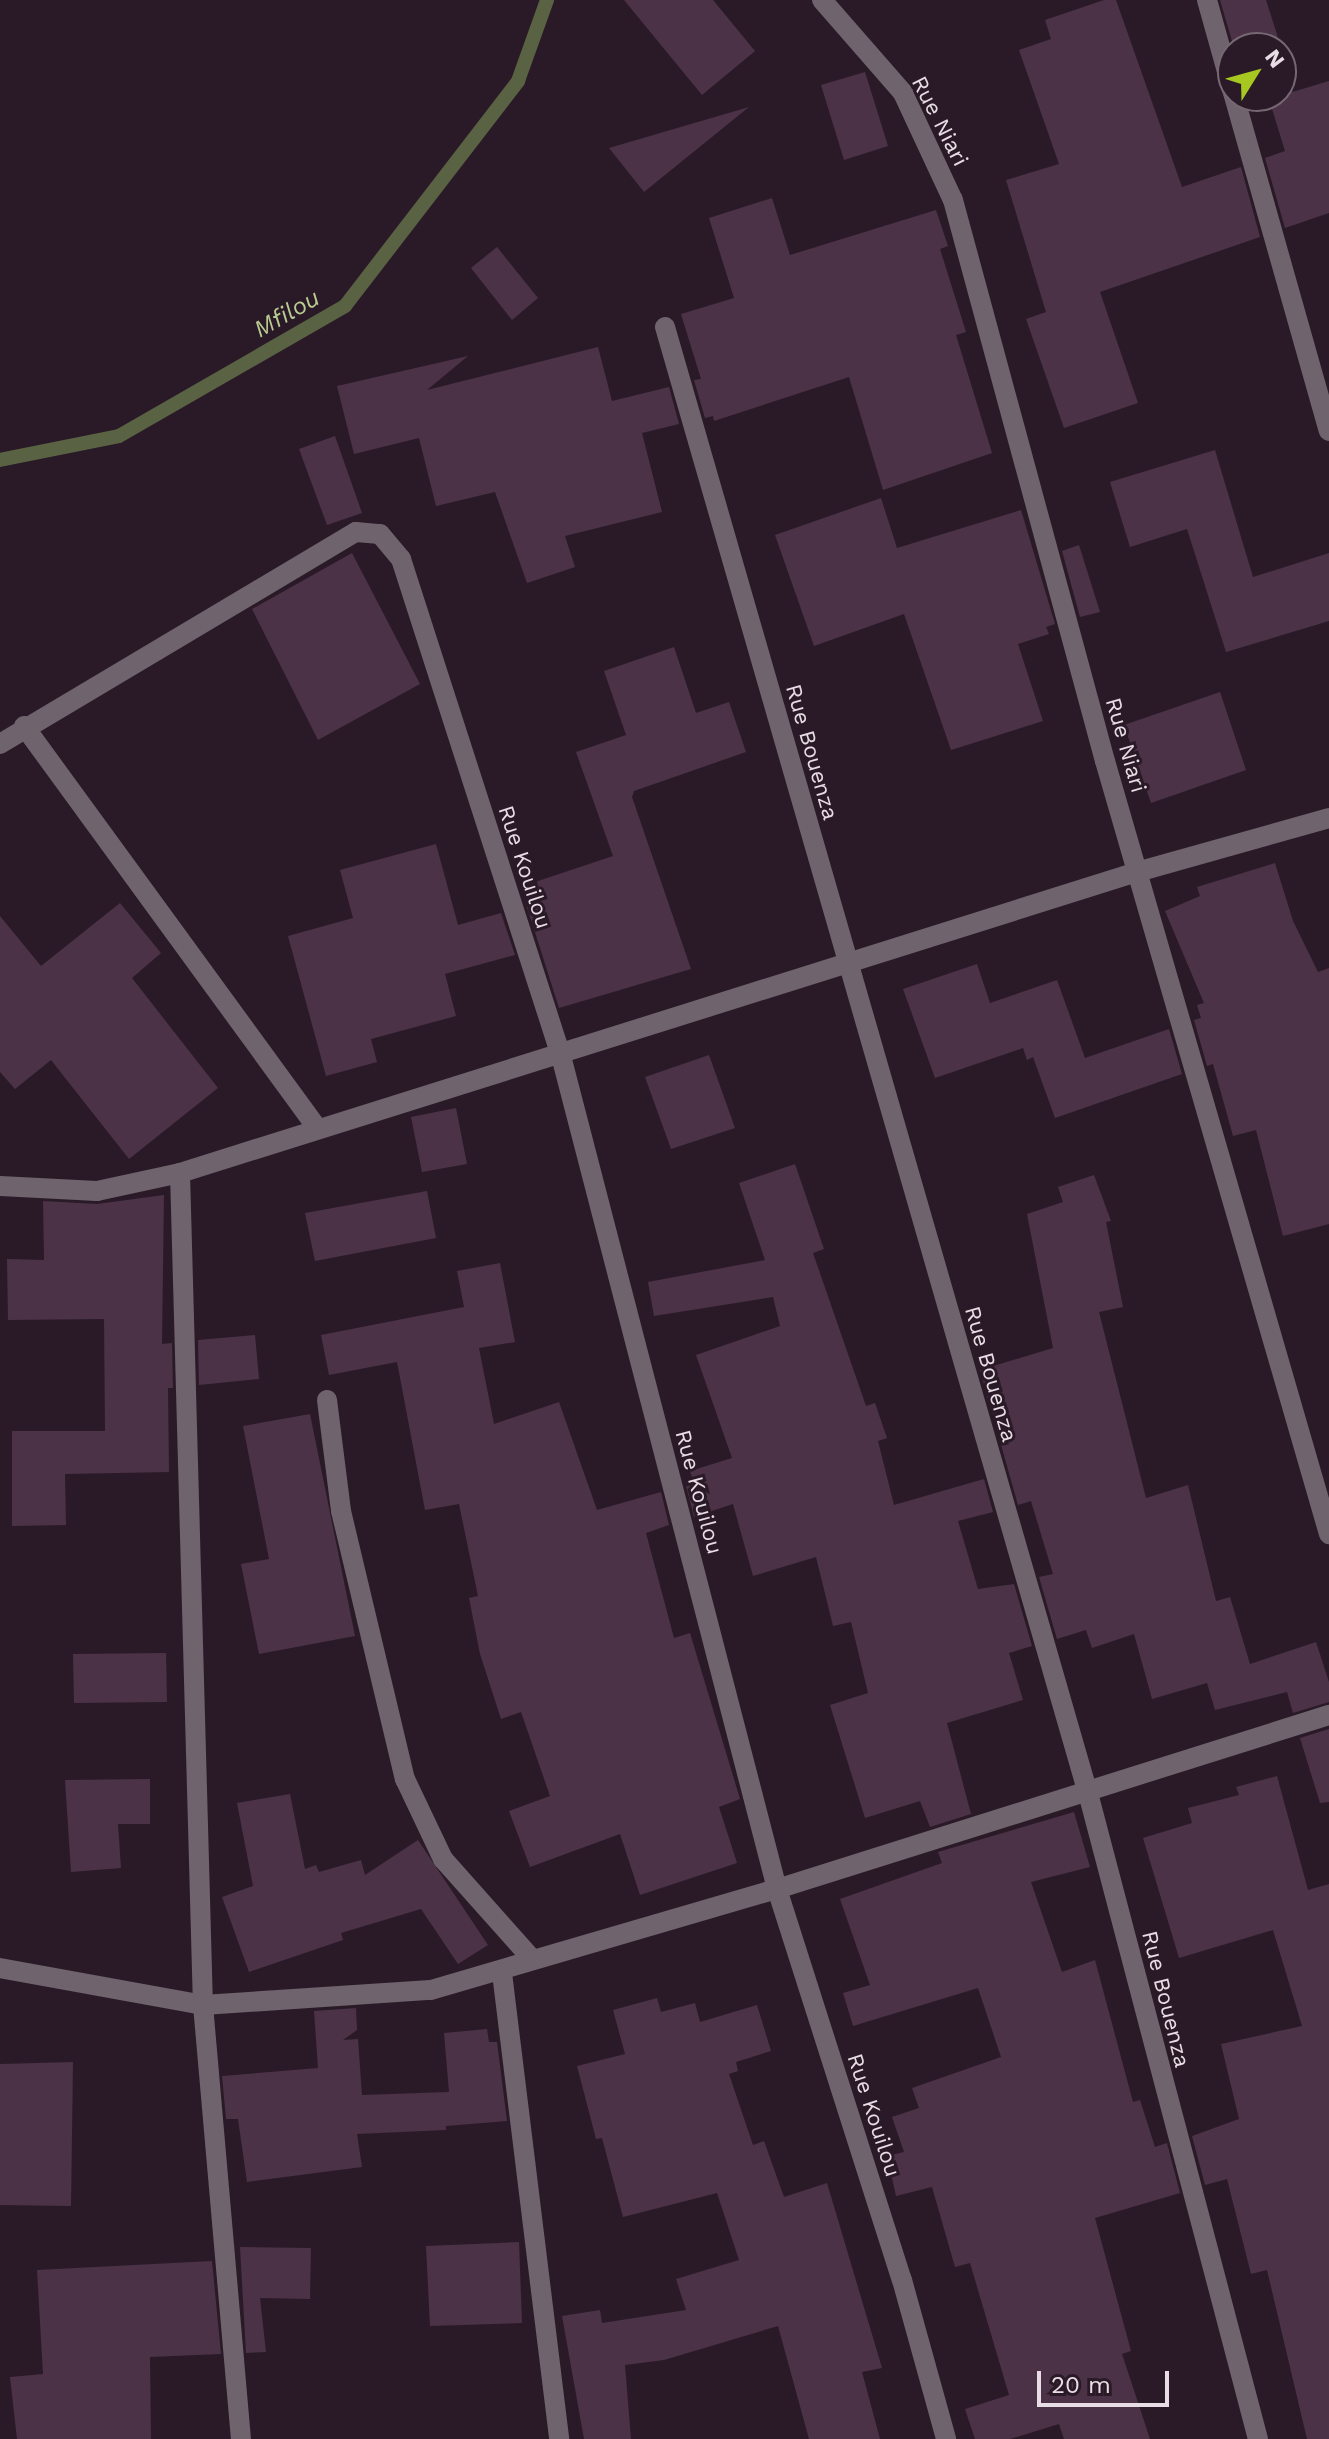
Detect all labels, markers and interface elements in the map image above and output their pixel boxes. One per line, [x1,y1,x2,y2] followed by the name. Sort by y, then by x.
[1217,32,1297,112] north arrow
[1260,44,1290,72] text: N
[906,72,974,170] street label: Rue Niari
[249,284,325,344] water label: Mfilou
[780,681,844,823] street label: Rue Bouenza
[1100,695,1152,795] street label: Rue Niari
[493,802,557,932] street label: Rue Kouilou
[959,1303,1023,1445] street label: Rue Bouenza
[670,1427,728,1557] street label: Rue Kouilou
[1136,1928,1196,2070] street label: Rue Bouenza
[842,2050,906,2180] street label: Rue Kouilou
[1041,2355,1173,2405] scale bar
[1051,2371,1111,2399] text: 20 m

